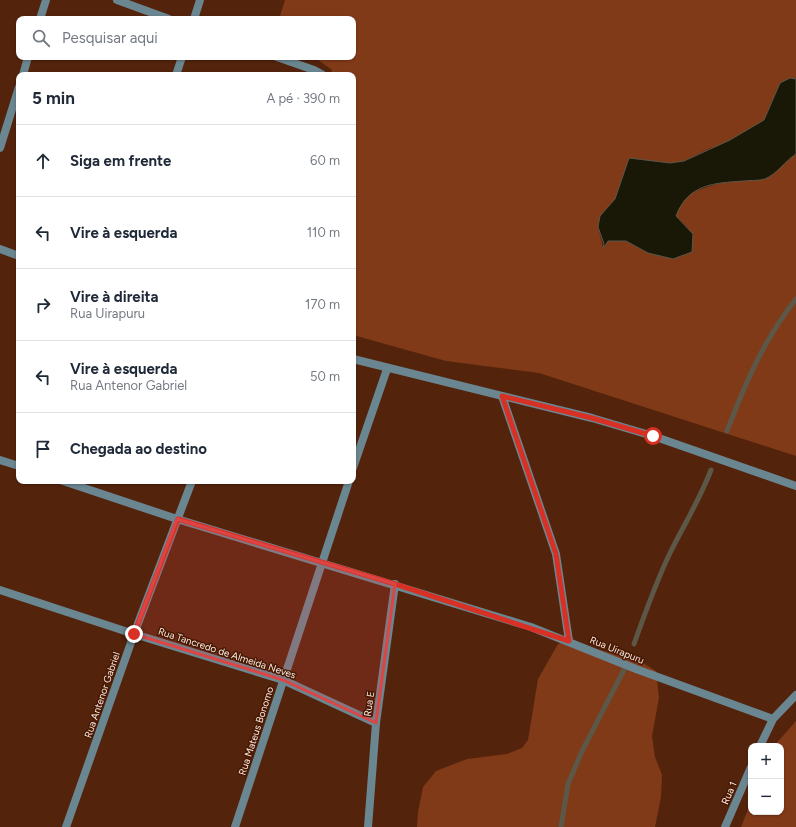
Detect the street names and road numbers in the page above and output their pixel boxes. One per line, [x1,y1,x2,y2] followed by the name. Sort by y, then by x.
[156,625,298,682] street label: Rua Tancredo de Almeida Neves
[588,633,646,667] street label: Rua Uirapuru
[81,650,123,740] street label: Rua Antenor Gabriel
[236,685,277,777] street label: Rua Mateus Bonomo
[361,690,377,717] street label: Rua E
[718,780,740,806] street label: Rua 1

